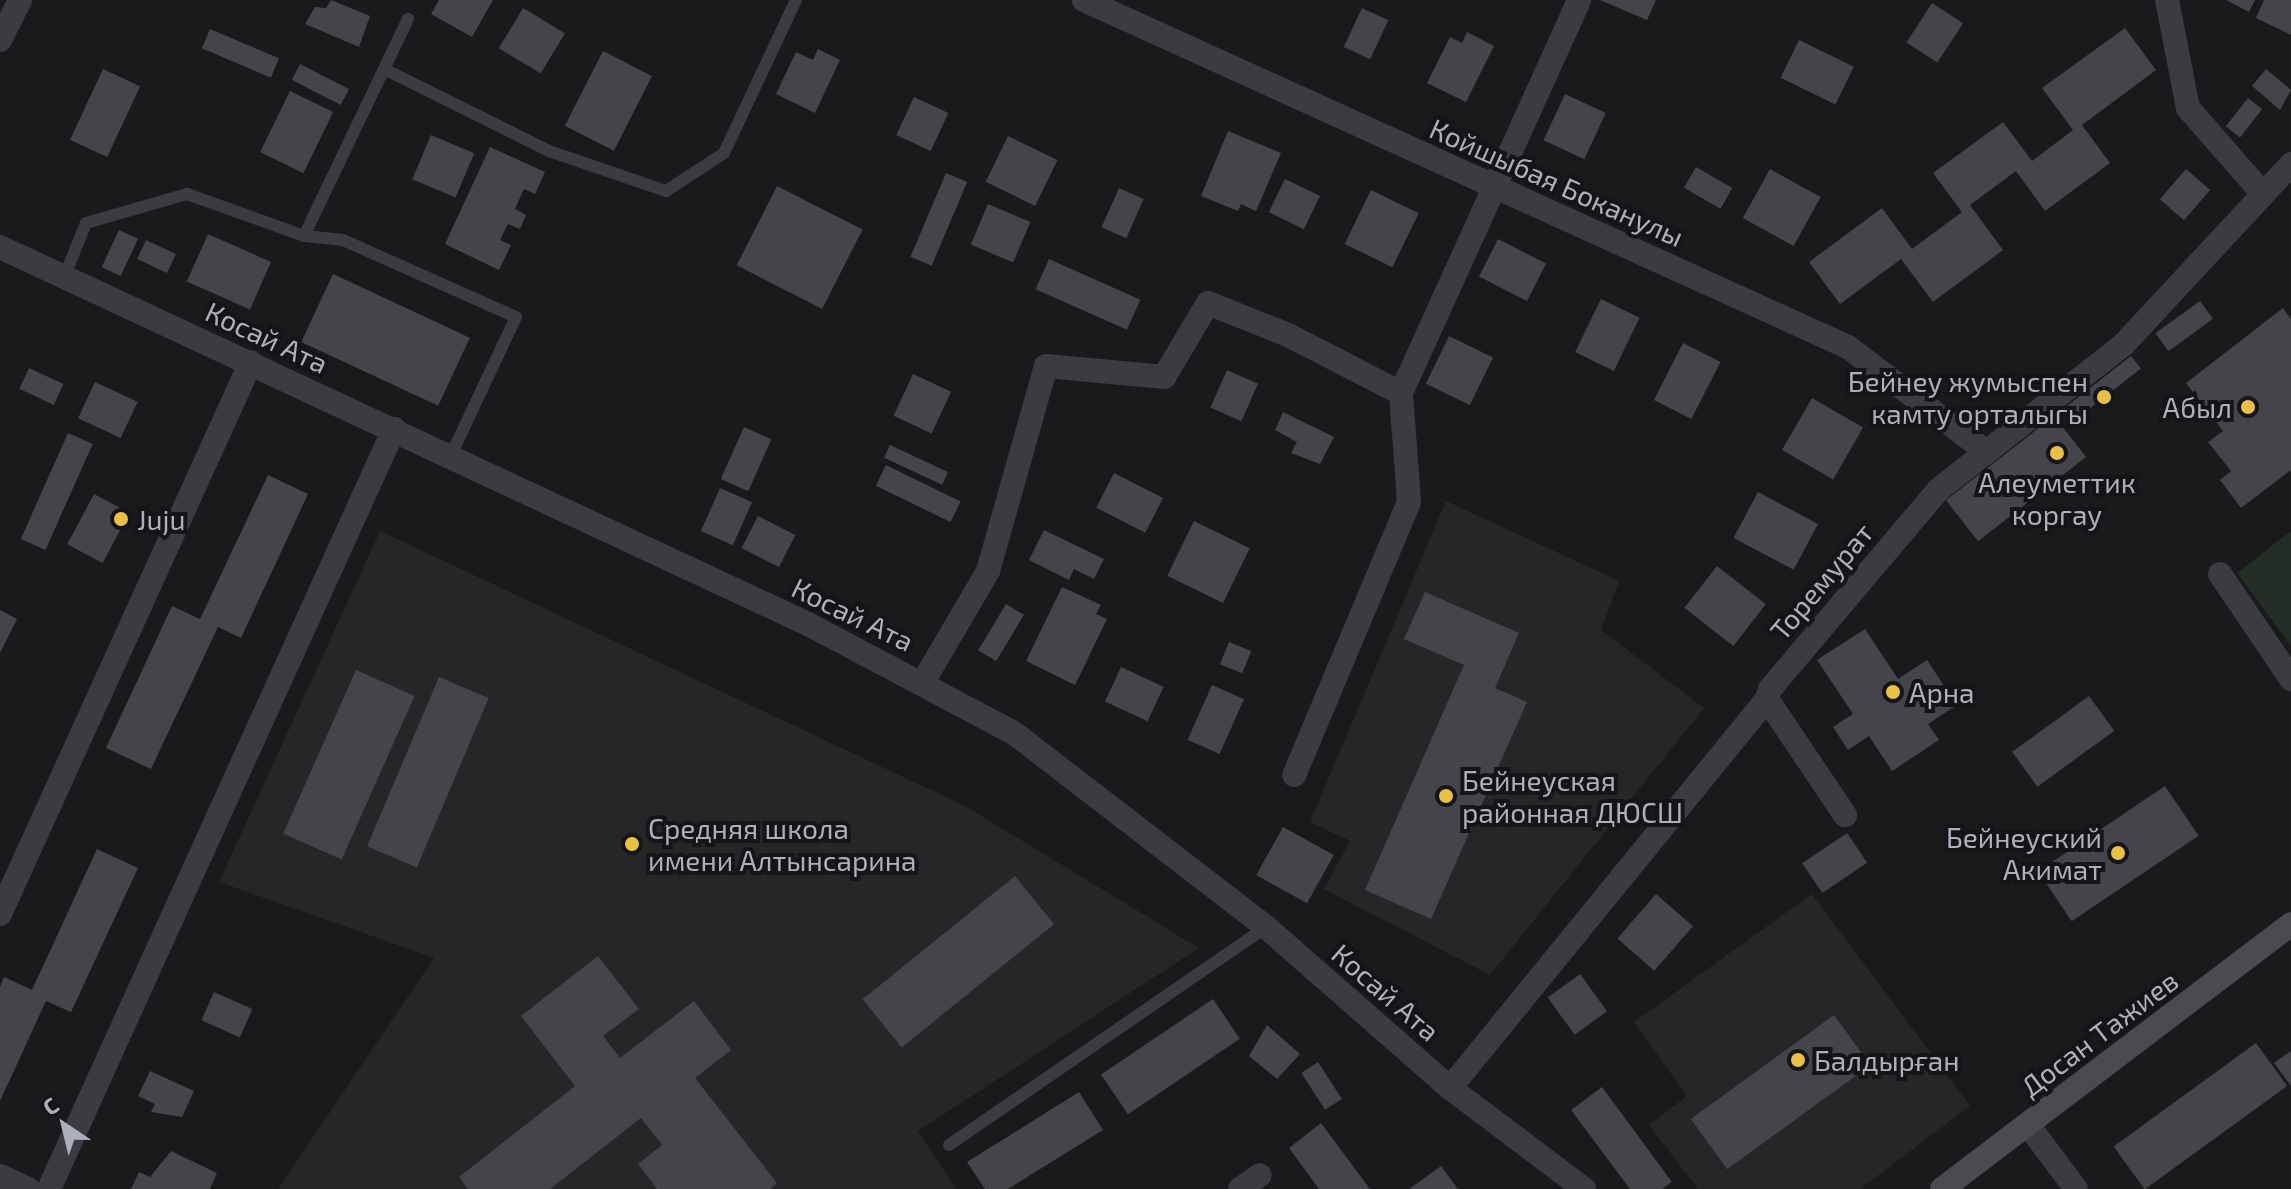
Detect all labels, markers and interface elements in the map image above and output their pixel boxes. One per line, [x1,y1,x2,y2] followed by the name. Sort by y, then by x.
[1425,111,1689,253] street label: Койшыбая Боканулы
[200,294,334,380] street label: Косай Ата
[1848,364,2088,430] place label: Бейнеу жумыспен камту орталыгы
[2095,388,2113,406] marker: Бейнеу жумыспен камту орталыгы
[2163,390,2232,424] place label: Абыл
[2239,398,2257,416] marker: Абыл
[2048,444,2066,462] marker: Алеуметтик коргау
[1978,465,2136,531] place label: Алеуметтик коргау
[137,502,185,536] place label: Juju
[112,510,130,528] marker: Juju
[1763,516,1879,646] street label: Торемурат
[787,570,919,658] street label: Косай Ата
[1909,675,1974,709] place label: Арна
[1884,683,1902,701] marker: Арна
[1462,763,1683,829] place label: Бейнеуская районная ДЮСШ
[1437,787,1455,805] marker: Бейнеуская районная ДЮСШ
[648,811,916,877] place label: Средняя школа имени Алтынсарина
[1946,820,2102,886] place label: Бейнеуский Акимат
[623,835,641,853] marker: Средняя школа имени Алтынсарина
[2109,844,2127,862] marker: Бейнеуский Акимат
[1326,936,1446,1048] street label: Косай Ата
[2014,963,2184,1103] street label: Досан Тажиев
[1814,1043,1960,1077] place label: Балдырған
[1789,1051,1807,1069] marker: Балдырған
[24,1085,104,1165] north arrow
[37,1091,63,1120] text: С

